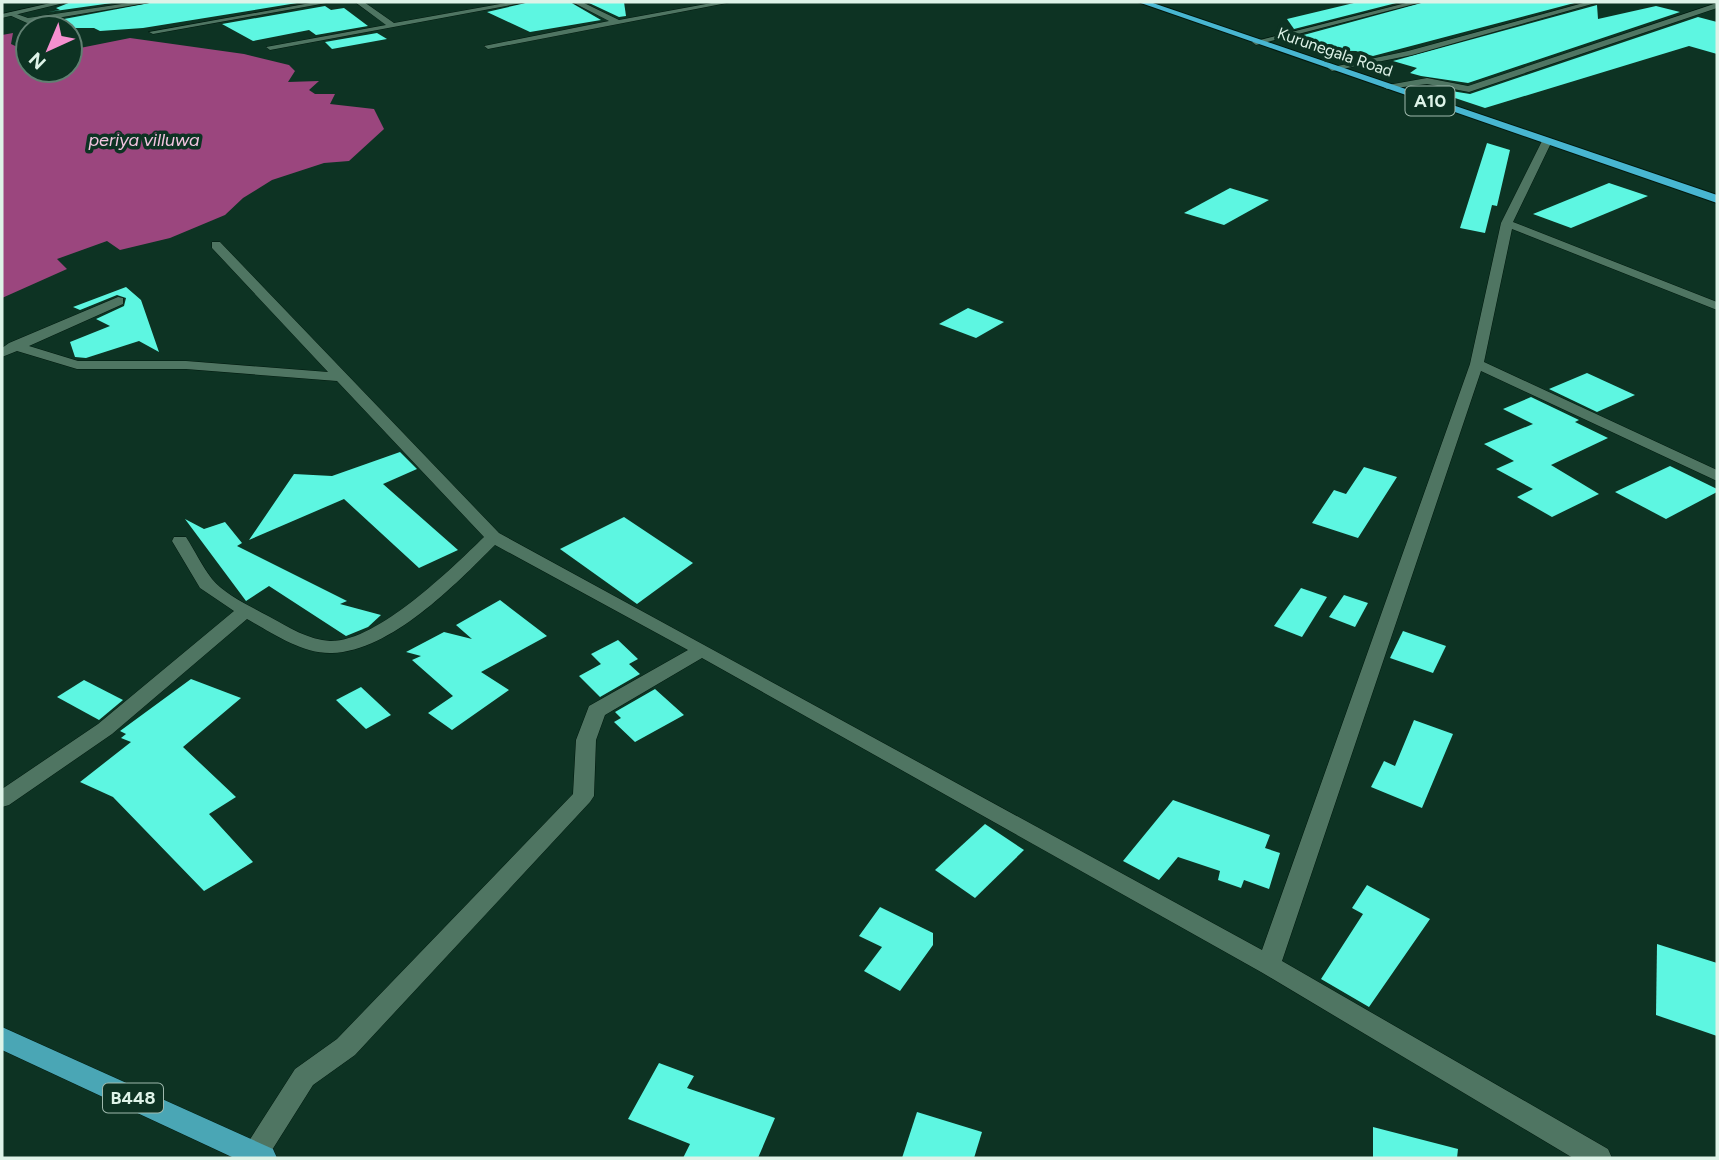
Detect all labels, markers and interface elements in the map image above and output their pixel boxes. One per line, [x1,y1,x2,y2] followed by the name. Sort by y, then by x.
[14,14,84,84] north arrow
[1275,23,1395,81] street label: Kurunegala Road
[24,47,51,74] text: N
[1406,86,1454,116] road number: A10
[88,129,200,151] water label: periya villuwa
[103,1084,163,1112] road number: B448

